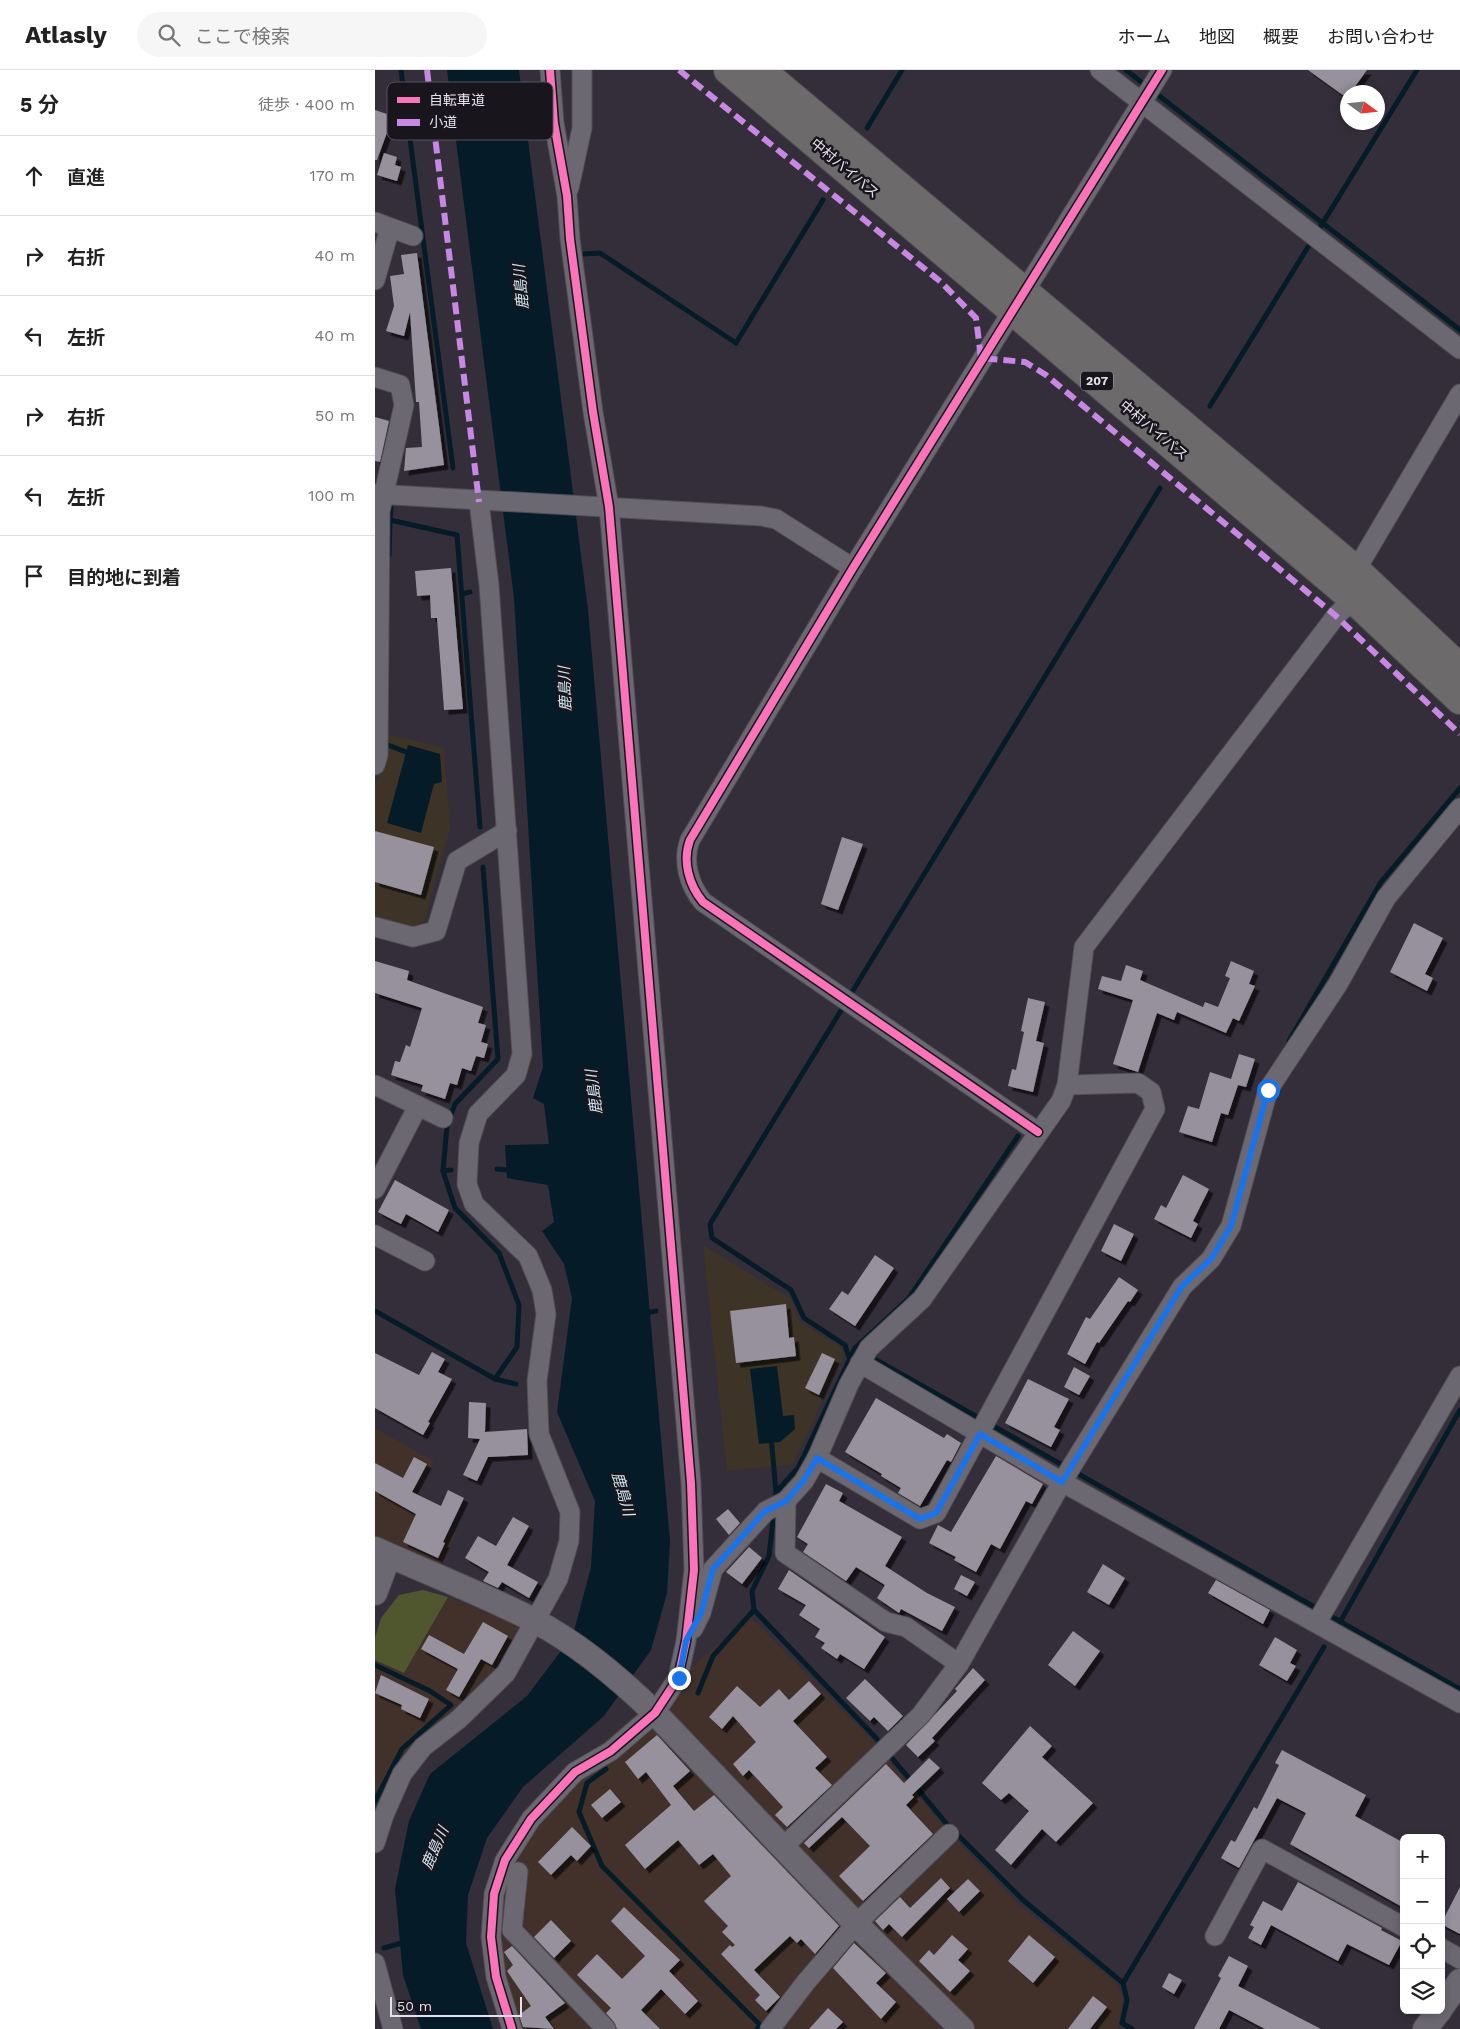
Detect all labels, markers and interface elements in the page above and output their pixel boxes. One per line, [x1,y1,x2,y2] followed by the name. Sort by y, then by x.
[137,12,487,57] search box
[25,21,107,49] text: Atlasly
[155,21,183,49] icon: search
[195,25,290,48] text: ここで検索
[1118,26,1171,47] text: ホーム
[1199,26,1235,47] text: 地図
[1263,26,1299,47] text: 概要
[1327,26,1435,47] text: お問い合わせ
[387,82,553,140] legend
[1340,85,1385,130] north arrow
[20,92,59,117] text: 5 分
[429,92,485,108] text: 自転車道
[258,95,355,114] text: 徒歩 · 400 m
[429,114,457,130] text: 小道
[808,135,882,201] street label: 中村バイパス
[20,162,48,190] icon: ahead
[67,166,105,189] text: 直進
[309,166,355,185] text: 170 m
[20,242,48,270] icon: right
[67,246,105,269] text: 右折
[315,246,355,265] text: 40 m
[510,262,532,310] water label: 鹿島川
[20,322,48,350] icon: left
[67,326,105,349] text: 左折
[315,326,355,345] text: 40 m
[1081,372,1113,391] road number: 207
[1117,397,1191,463] street label: 中村バイパス
[20,402,48,430] icon: right
[67,406,105,429] text: 右折
[315,406,355,425] text: 50 m
[20,482,48,510] icon: left
[67,486,105,509] text: 左折
[308,486,355,505] text: 100 m
[20,562,48,590] icon: arrive
[67,566,181,589] text: 目的地に到着
[555,664,575,712] water label: 鹿島川
[582,1067,606,1115] water label: 鹿島川
[1257,1079,1280,1102] route start
[608,1470,638,1520] water label: 鹿島川
[668,1667,691,1690] route end
[418,1822,453,1872] water label: 鹿島川
[1400,1834,1445,2014] map controls
[1400,1834,1445,1879] button: +
[1400,1879,1445,1924] button: −
[1400,1924,1445,1969] button: locate
[1400,1969,1445,2014] button: layers
[390,1994,523,2017] scale bar
[397,1998,432,2014] text: 50 m

